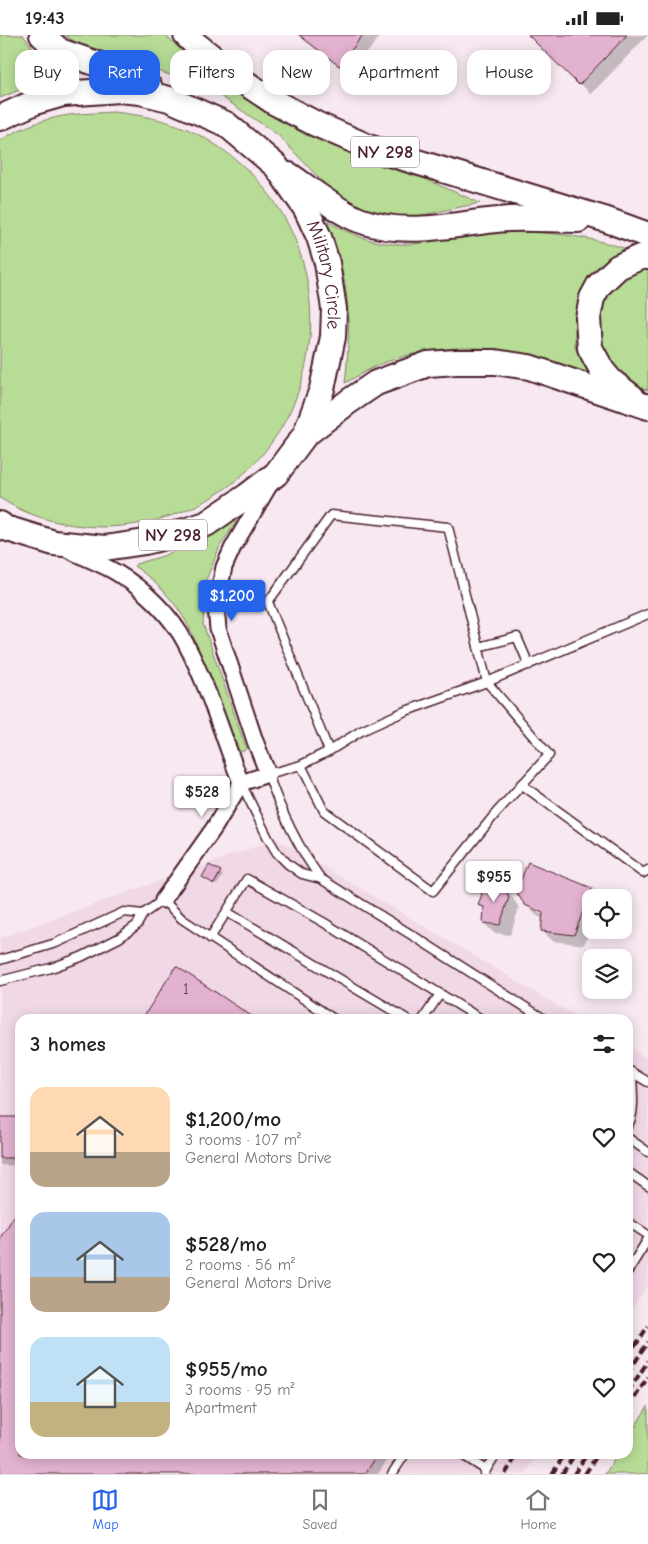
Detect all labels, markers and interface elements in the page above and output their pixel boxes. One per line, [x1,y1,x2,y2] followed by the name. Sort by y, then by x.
[25,7,65,29] text: 19:43
[15,50,79,95] chip: Buy
[89,50,160,95] chip: Rent
[170,50,253,95] chip: Filters
[263,50,330,95] chip: New
[340,50,457,95] chip: Apartment
[467,50,551,95] chip: House
[351,136,419,167] road number: NY 298
[302,217,345,330] street label: Military Circle
[139,519,207,551] road number: NY 298
[191,579,273,622] pin: $1,200
[209,587,255,605] text: $1,200
[172,775,232,818] pin: $528
[185,783,219,801] text: $528
[464,861,524,903] pin: $955
[477,868,512,886] text: $955
[582,889,632,999] map controls
[582,889,632,939] button: locate
[582,949,632,999] button: layers
[183,980,189,998] house number: 1
[590,1030,618,1058] icon: filters
[30,1032,106,1056] text: 3 homes
[70,1107,130,1167] icon: home
[185,1107,281,1131] text: $1,200/mo
[590,1123,618,1151] icon: heart
[185,1131,301,1149] text: 3 rooms · 107 m²
[185,1149,332,1167] text: General Motors Drive
[70,1232,130,1292] icon: home
[185,1232,267,1256] text: $528/mo
[590,1248,618,1276] icon: heart
[185,1256,295,1274] text: 2 rooms · 56 m²
[185,1274,332,1292] text: General Motors Drive
[70,1357,130,1417] icon: home
[185,1357,268,1381] text: $955/mo
[590,1373,618,1401] icon: heart
[185,1381,295,1399] text: 3 rooms · 95 m²
[185,1399,257,1417] text: Apartment
[91,1486,119,1533] tab: Map
[302,1486,337,1533] tab: Saved
[520,1486,557,1533] tab: Home

